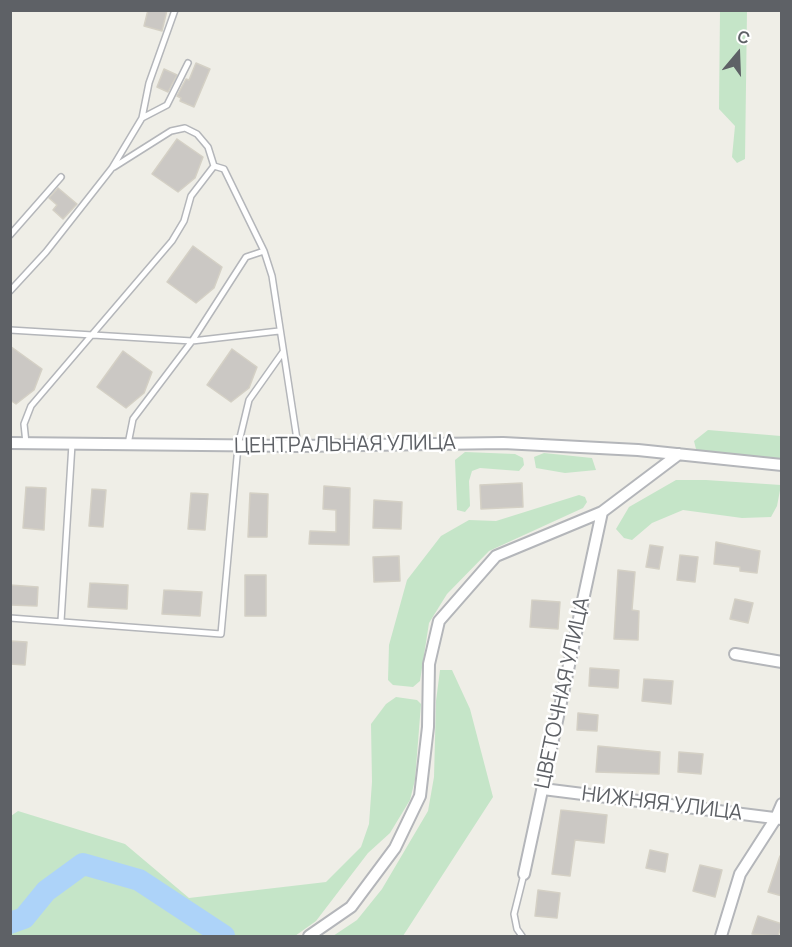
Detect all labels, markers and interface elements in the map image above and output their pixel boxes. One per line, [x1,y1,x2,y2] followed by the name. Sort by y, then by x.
[708,24,768,84] north arrow
[735,25,753,49] text: С
[234,430,456,460] street label: ЦЕНТРАЛЬНАЯ УЛИЦА
[530,595,596,791] street label: ЦВЕТОЧНАЯ УЛИЦА
[580,782,744,826] street label: НИЖНЯЯ УЛИЦА

